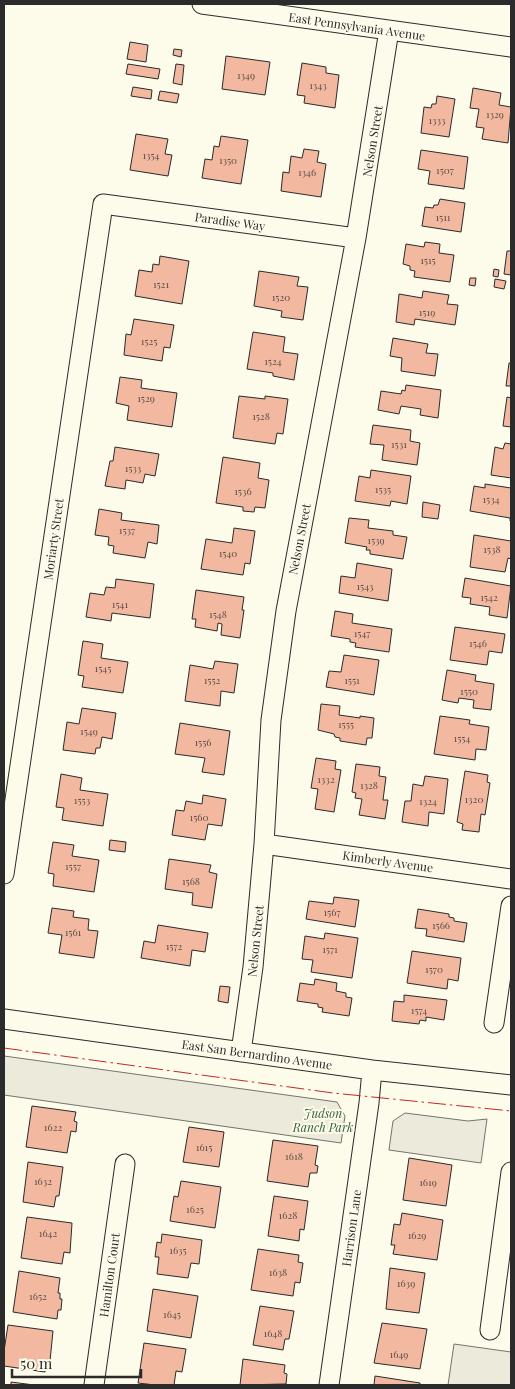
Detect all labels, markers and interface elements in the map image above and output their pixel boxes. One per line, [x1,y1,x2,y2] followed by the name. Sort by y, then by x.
[288,8,426,44] street label: East Pennsylvania Avenue
[237,68,255,82] house number: 1349
[309,78,327,92] house number: 1343
[358,103,386,178] street label: Nelson Street
[486,107,504,121] house number: 1329
[428,113,446,127] house number: 1333
[142,148,160,162] house number: 1354
[219,153,237,167] house number: 1350
[436,163,454,177] house number: 1507
[298,165,316,179] house number: 1346
[194,208,266,234] street label: Paradise Way
[435,210,451,224] house number: 1511
[420,253,436,267] house number: 1515
[153,277,169,291] house number: 1521
[272,290,290,304] house number: 1520
[419,305,435,319] house number: 1519
[141,334,157,348] house number: 1525
[264,354,282,368] house number: 1524
[137,391,155,405] house number: 1529
[252,409,270,423] house number: 1528
[391,437,407,451] house number: 1531
[125,461,142,475] house number: 1533
[375,482,391,496] house number: 1535
[234,484,252,498] house number: 1536
[482,492,500,506] house number: 1534
[39,496,67,581] street label: Moriarty Street
[284,501,314,576] street label: Nelson Street
[119,523,135,537] house number: 1537
[367,533,385,547] house number: 1539
[483,542,501,556] house number: 1538
[219,546,237,560] house number: 1540
[357,579,374,593] house number: 1543
[480,590,498,604] house number: 1542
[112,597,128,611] house number: 1541
[209,607,227,621] house number: 1548
[354,626,370,640] house number: 1547
[469,636,487,650] house number: 1546
[95,661,111,675] house number: 1545
[204,673,221,687] house number: 1552
[344,673,360,687] house number: 1551
[460,684,478,698] house number: 1550
[338,717,354,731] house number: 1555
[80,724,98,738] house number: 1549
[454,731,470,745] house number: 1554
[194,735,212,749] house number: 1556
[317,772,335,786] house number: 1332
[360,778,378,792] house number: 1328
[465,792,483,806] house number: 1320
[74,793,91,807] house number: 1553
[419,794,437,808] house number: 1324
[190,810,208,824] house number: 1560
[342,847,434,875] street label: Kimberly Avenue
[65,859,81,873] house number: 1557
[182,874,200,888] house number: 1568
[243,904,267,978] street label: Nelson Street
[324,905,340,919] house number: 1567
[432,918,450,932] house number: 1566
[65,925,82,939] house number: 1561
[166,939,182,953] house number: 1572
[322,942,338,956] house number: 1571
[425,962,443,976] house number: 1570
[411,1003,427,1017] house number: 1574
[181,1036,333,1072] street label: East San Bernardino Avenue
[292,1105,353,1135] park label: Judson Ranch Park
[44,1120,62,1134] house number: 1622
[196,1140,212,1154] house number: 1615
[285,1149,303,1163] house number: 1618
[34,1174,52,1188] house number: 1632
[419,1175,437,1189] house number: 1619
[338,1188,364,1268] street label: Harrison Lane
[186,1202,204,1216] house number: 1625
[279,1208,297,1222] house number: 1628
[39,1226,58,1240] house number: 1642
[408,1228,426,1242] house number: 1629
[95,1231,123,1318] street label: Hamilton Court
[169,1243,187,1257] house number: 1635
[269,1265,287,1279] house number: 1638
[397,1276,415,1290] house number: 1639
[29,1289,47,1303] house number: 1652
[163,1307,181,1321] house number: 1645
[263,1326,283,1340] house number: 1648
[12,1346,141,1378] scale bar
[390,1347,408,1361] house number: 1649
[20,1353,53,1373] text: 50 m

